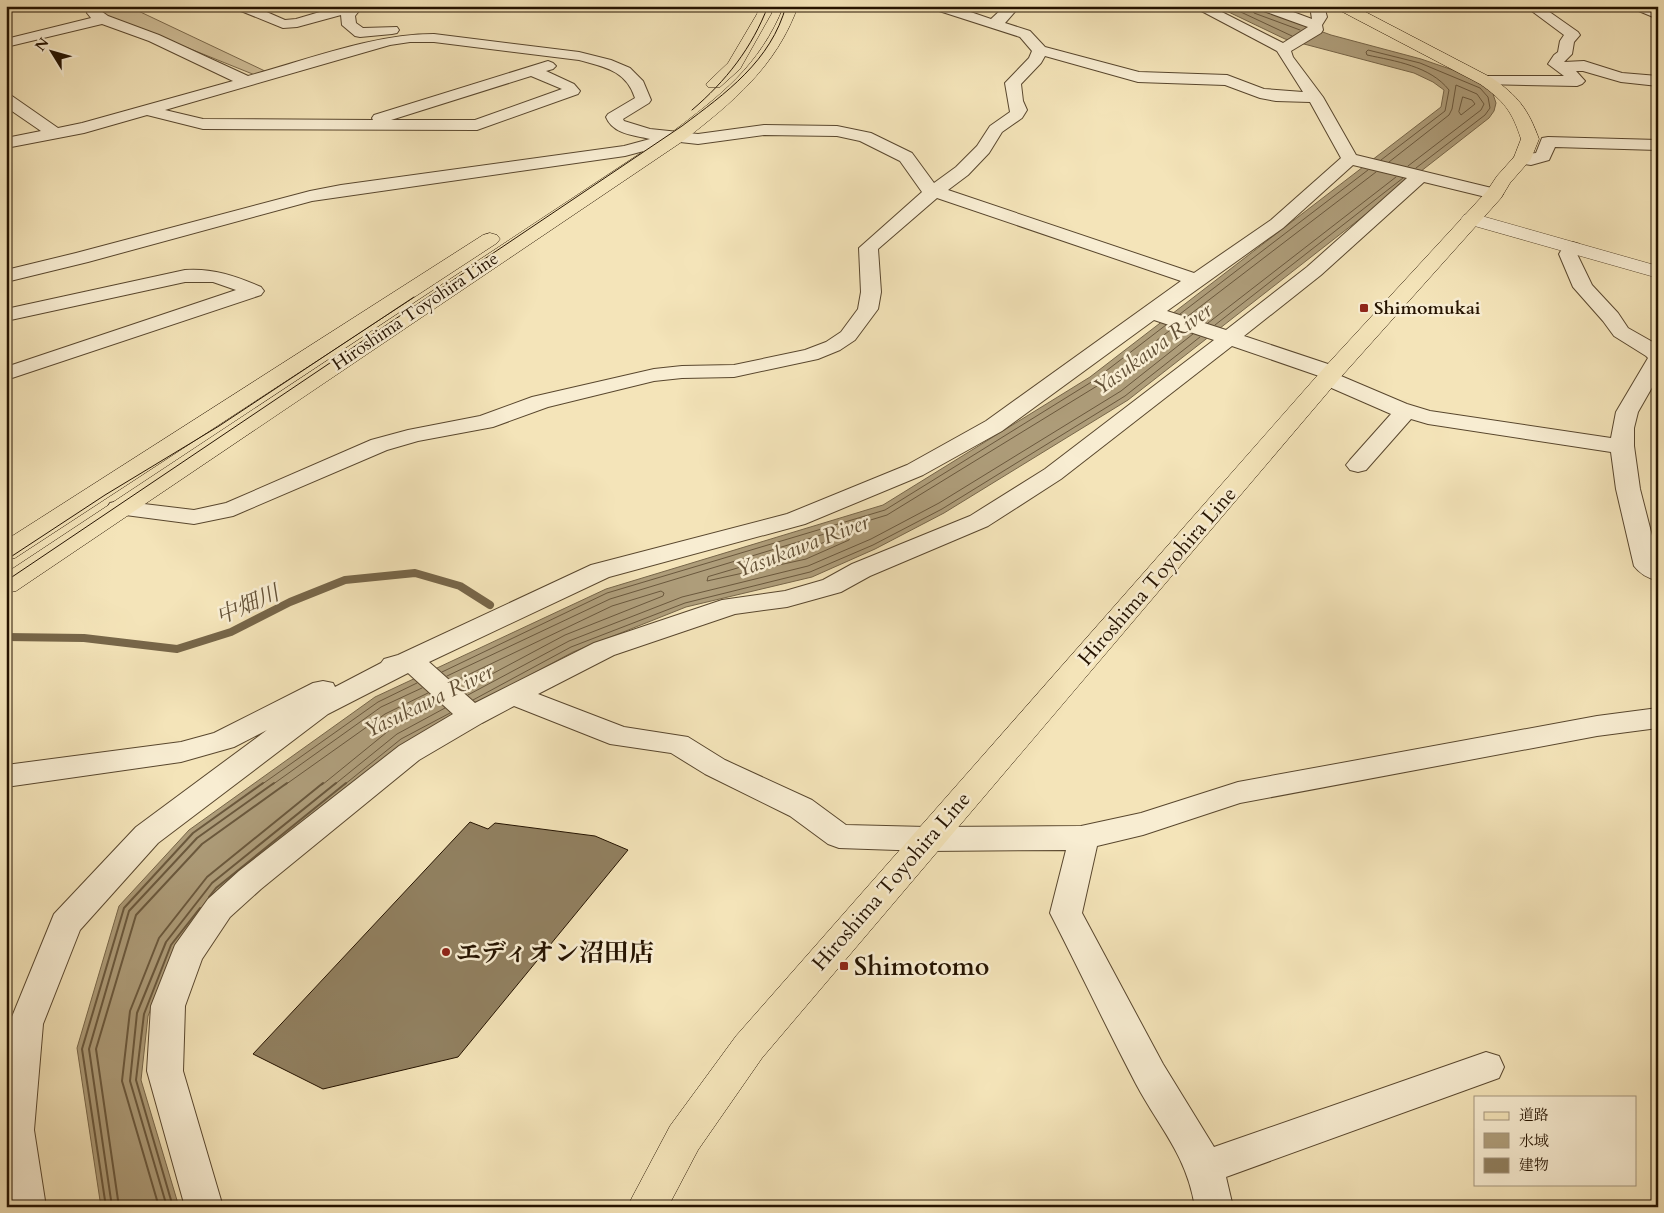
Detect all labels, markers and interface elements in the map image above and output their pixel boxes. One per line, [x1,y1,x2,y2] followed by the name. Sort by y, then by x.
[28,28,78,78] north arrow
[31,34,53,55] text: N
[327,246,503,377] street label: Hiroshima Toyohira Line
[1087,295,1219,402] water label: Yasukawa River
[1374,296,1481,321] place label: Shimomukai
[1358,302,1370,314] marker: Shimomukai
[1071,481,1243,672] street label: Hiroshima Toyohira Line
[731,506,874,585] water label: Yasukawa River
[211,577,285,632] water label: 中畑川
[359,656,499,745] water label: Yasukawa River
[805,786,977,977] street label: Hiroshima Toyohira Line
[456,936,654,970] place label: エディオン沼田店
[440,946,452,958] marker: エディオン沼田店
[854,950,989,984] place label: Shimotomo
[838,960,850,972] marker: Shimotomo
[1474,1096,1636,1186] legend
[1519,1105,1549,1125] text: 道路
[1519,1131,1549,1151] text: 水域
[1519,1155,1549,1175] text: 建物

